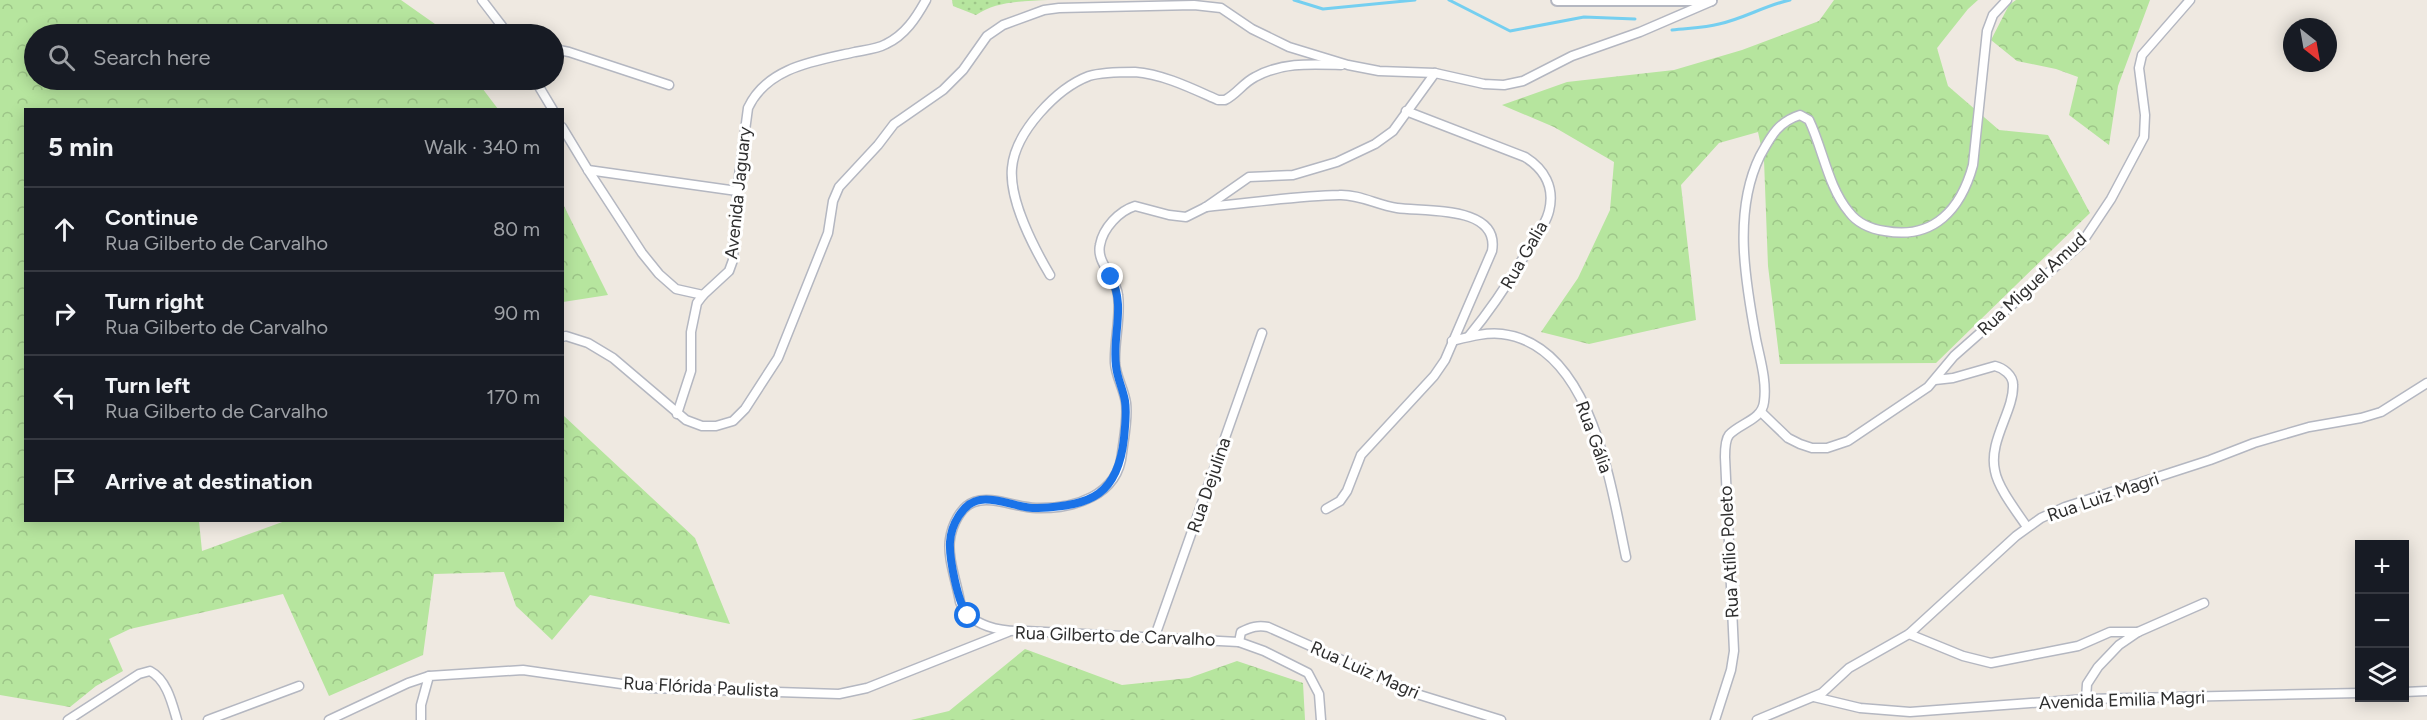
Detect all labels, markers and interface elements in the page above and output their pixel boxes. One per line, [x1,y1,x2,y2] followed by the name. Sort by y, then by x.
[2283,18,2337,72] north arrow
[24,24,564,90] search box
[45,41,78,74] icon: search
[93,44,211,71] text: Search here
[720,125,756,260] street label: Avenida Jaguary
[48,131,114,163] text: 5 min
[424,135,540,159] text: Walk · 340 m
[105,204,198,231] text: Continue
[48,213,81,246] icon: ahead
[493,217,540,241] text: 80 m
[1496,217,1552,293] street label: Rua Galia
[1973,228,2091,340] street label: Rua Miguel Amud
[105,231,328,255] text: Rua Gilberto de Carvalho
[1097,263,1123,289] route end
[105,288,204,315] text: Turn right
[48,297,81,330] icon: right
[494,301,540,325] text: 90 m
[105,315,328,339] text: Rua Gilberto de Carvalho
[105,372,191,399] text: Turn left
[48,381,81,414] icon: left
[486,385,540,409] text: 170 m
[1571,398,1617,476] street label: Rua Gália
[105,399,328,423] text: Rua Gilberto de Carvalho
[1182,434,1236,536] street label: Rua Dejulina
[48,465,81,498] icon: arrive
[105,468,313,495] text: Arrive at destination
[2044,468,2162,526] street label: Rua Luiz Magri
[1715,485,1743,619] street label: Rua Atílio Poleto
[2355,540,2409,702] map controls
[2355,540,2409,594] button: +
[2355,594,2409,648] button: −
[954,602,980,628] route start
[1014,622,1216,650] street label: Rua Gilberto de Carvalho
[1307,636,1423,704] street label: Rua Luiz Magri
[2355,648,2409,702] button: layers
[623,672,779,702] street label: Rua Flórida Paulista
[2038,686,2206,714] street label: Avenida Emilia Magri

